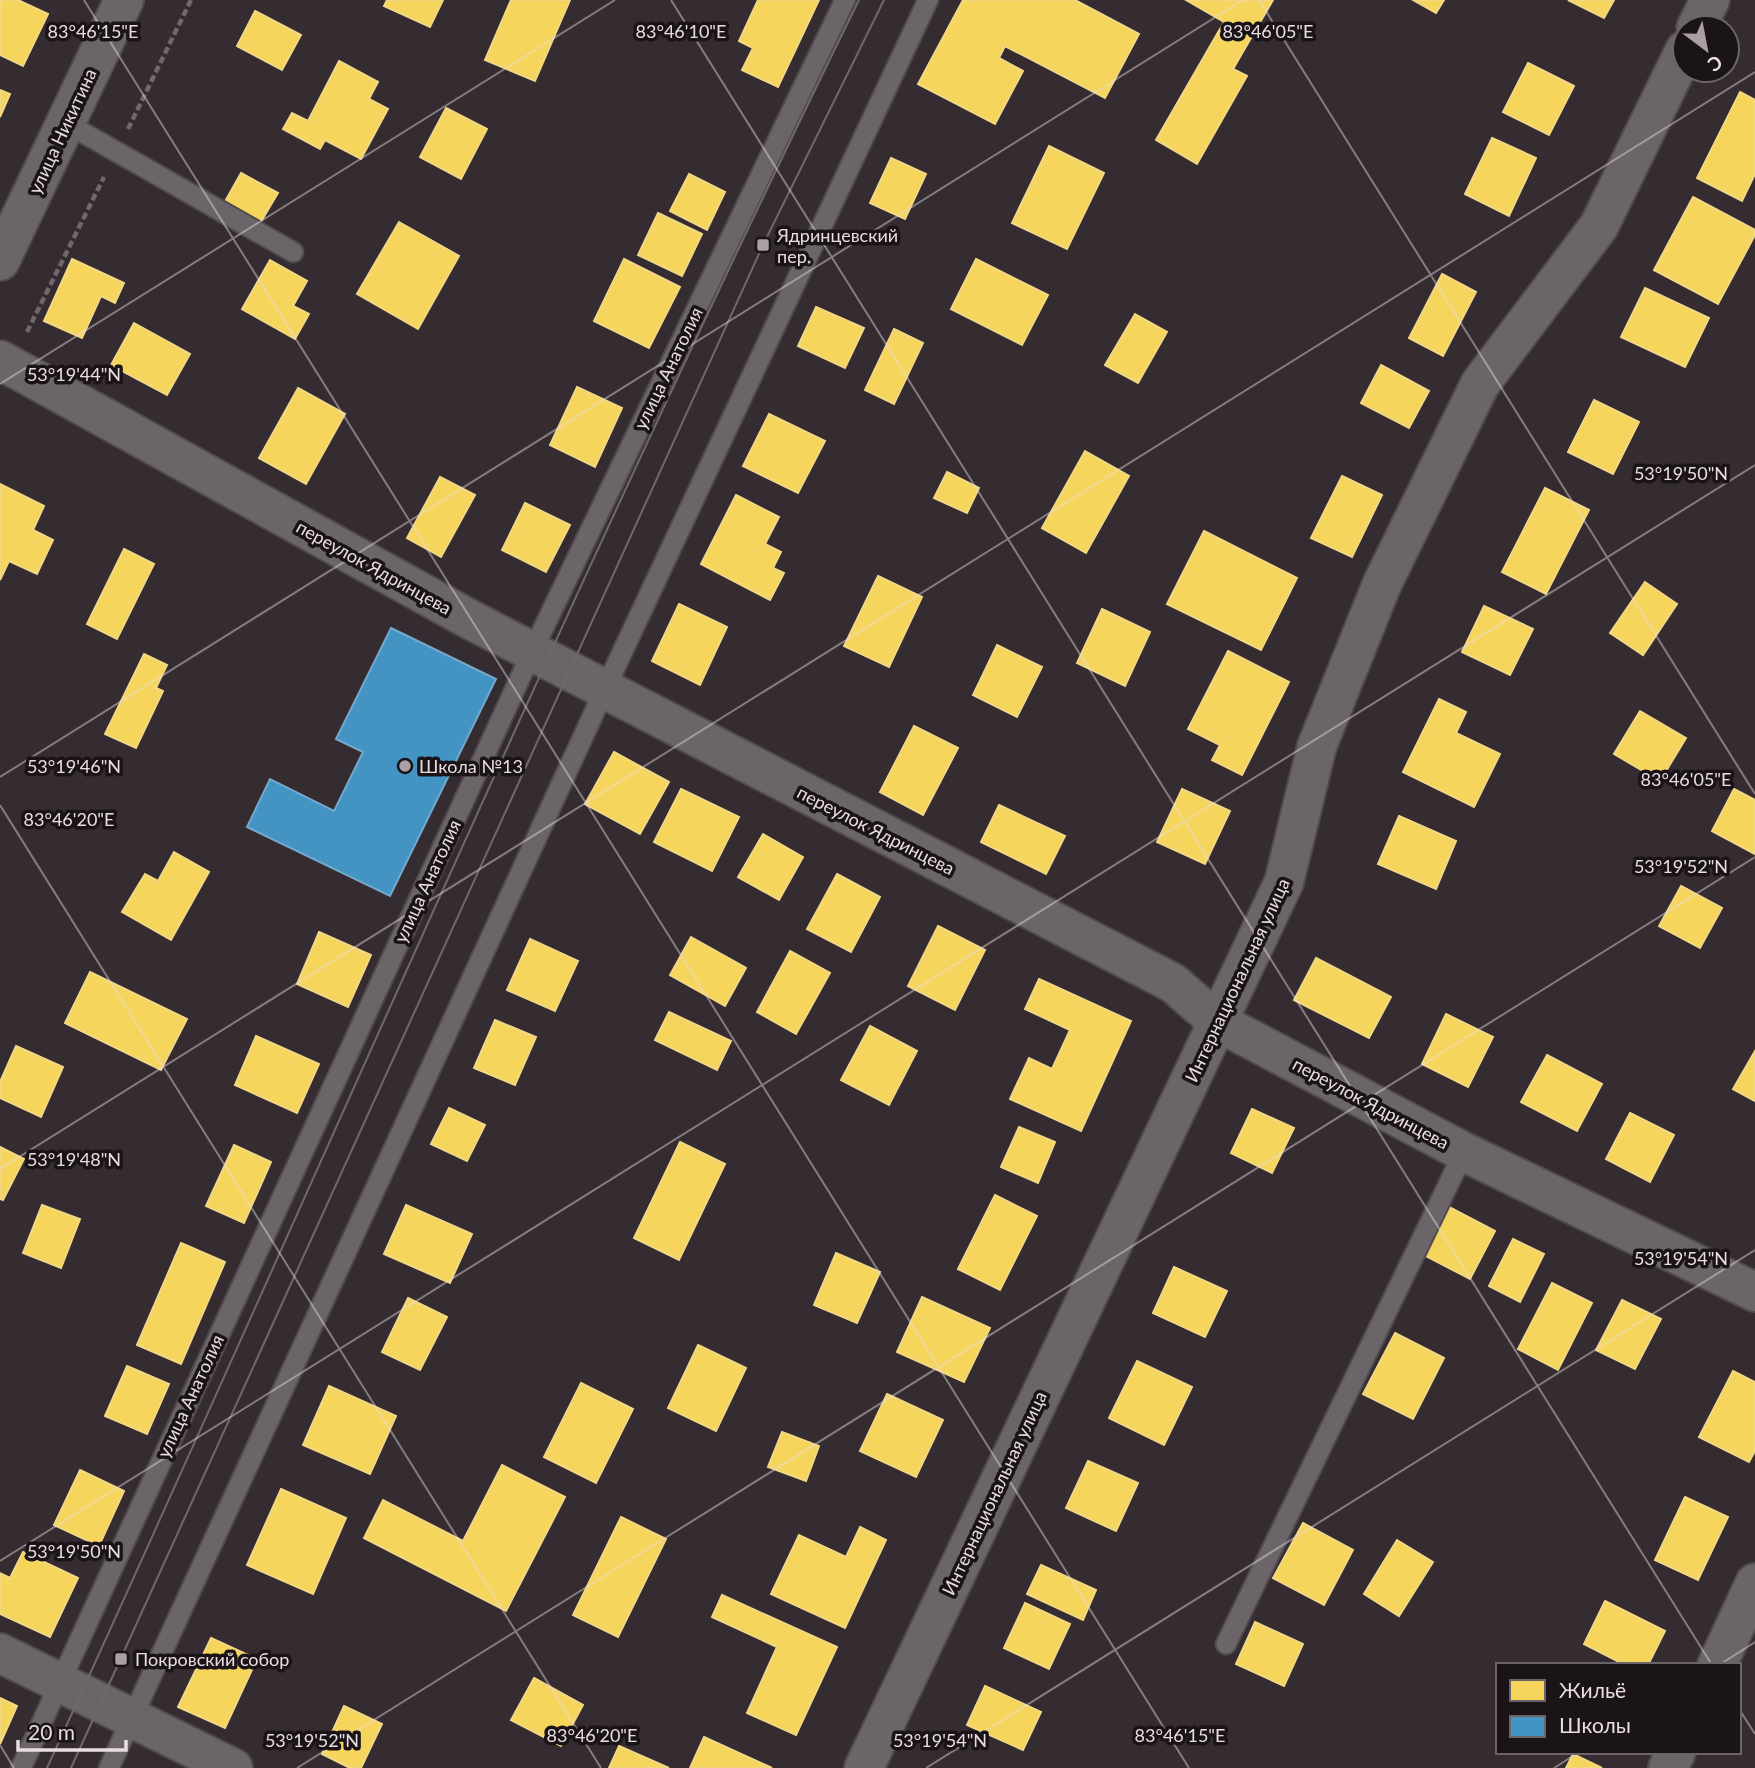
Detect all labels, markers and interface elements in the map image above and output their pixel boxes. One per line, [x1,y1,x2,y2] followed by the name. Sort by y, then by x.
[1671,14,1741,84] north arrow
[48,20,138,42] text: 83°46'15"E
[636,20,726,42] text: 83°46'10"E
[1223,20,1313,42] text: 83°46'05"E
[1703,51,1727,77] text: С
[23,65,101,197] street label: улица Никитина
[776,224,898,267] place label: Ядринцевский пер.
[755,237,771,253] marker: Ядринцевский пер.
[629,303,707,433] street label: улица Анатолия
[27,363,121,385] text: 53°19'44"N
[1634,462,1728,484] text: 53°19'50"N
[293,515,455,619] street label: переулок Ядринцева
[27,755,121,777] text: 53°19'46"N
[419,755,523,777] place label: Школа №13
[397,758,413,774] marker: Школа №13
[1641,768,1731,790] text: 83°46'05"E
[794,781,958,879] street label: переулок Ядринцева
[24,808,114,830] text: 83°46'20"E
[389,816,465,946] street label: улица Анатолия
[1634,855,1728,877] text: 53°19'52"N
[1180,875,1294,1085] street label: Интернациональная улица
[1289,1053,1453,1153] street label: переулок Ядринцева
[27,1148,121,1170] text: 53°19'48"N
[1634,1247,1728,1269] text: 53°19'54"N
[152,1331,228,1461] street label: улица Анатолия
[937,1388,1051,1598] street label: Интернациональная улица
[27,1540,121,1562] text: 53°19'50"N
[135,1648,289,1670] place label: Покровский собор
[113,1651,129,1667] marker: Покровский собор
[1496,1663,1741,1754] legend
[1559,1677,1626,1702] text: Жильё
[18,1708,126,1752] scale bar
[1559,1712,1631,1737] text: Школы
[28,1719,75,1744] text: 20 m
[547,1724,637,1746] text: 83°46'20"E
[1135,1724,1225,1746] text: 83°46'15"E
[265,1729,359,1751] text: 53°19'52"N
[893,1729,987,1751] text: 53°19'54"N

